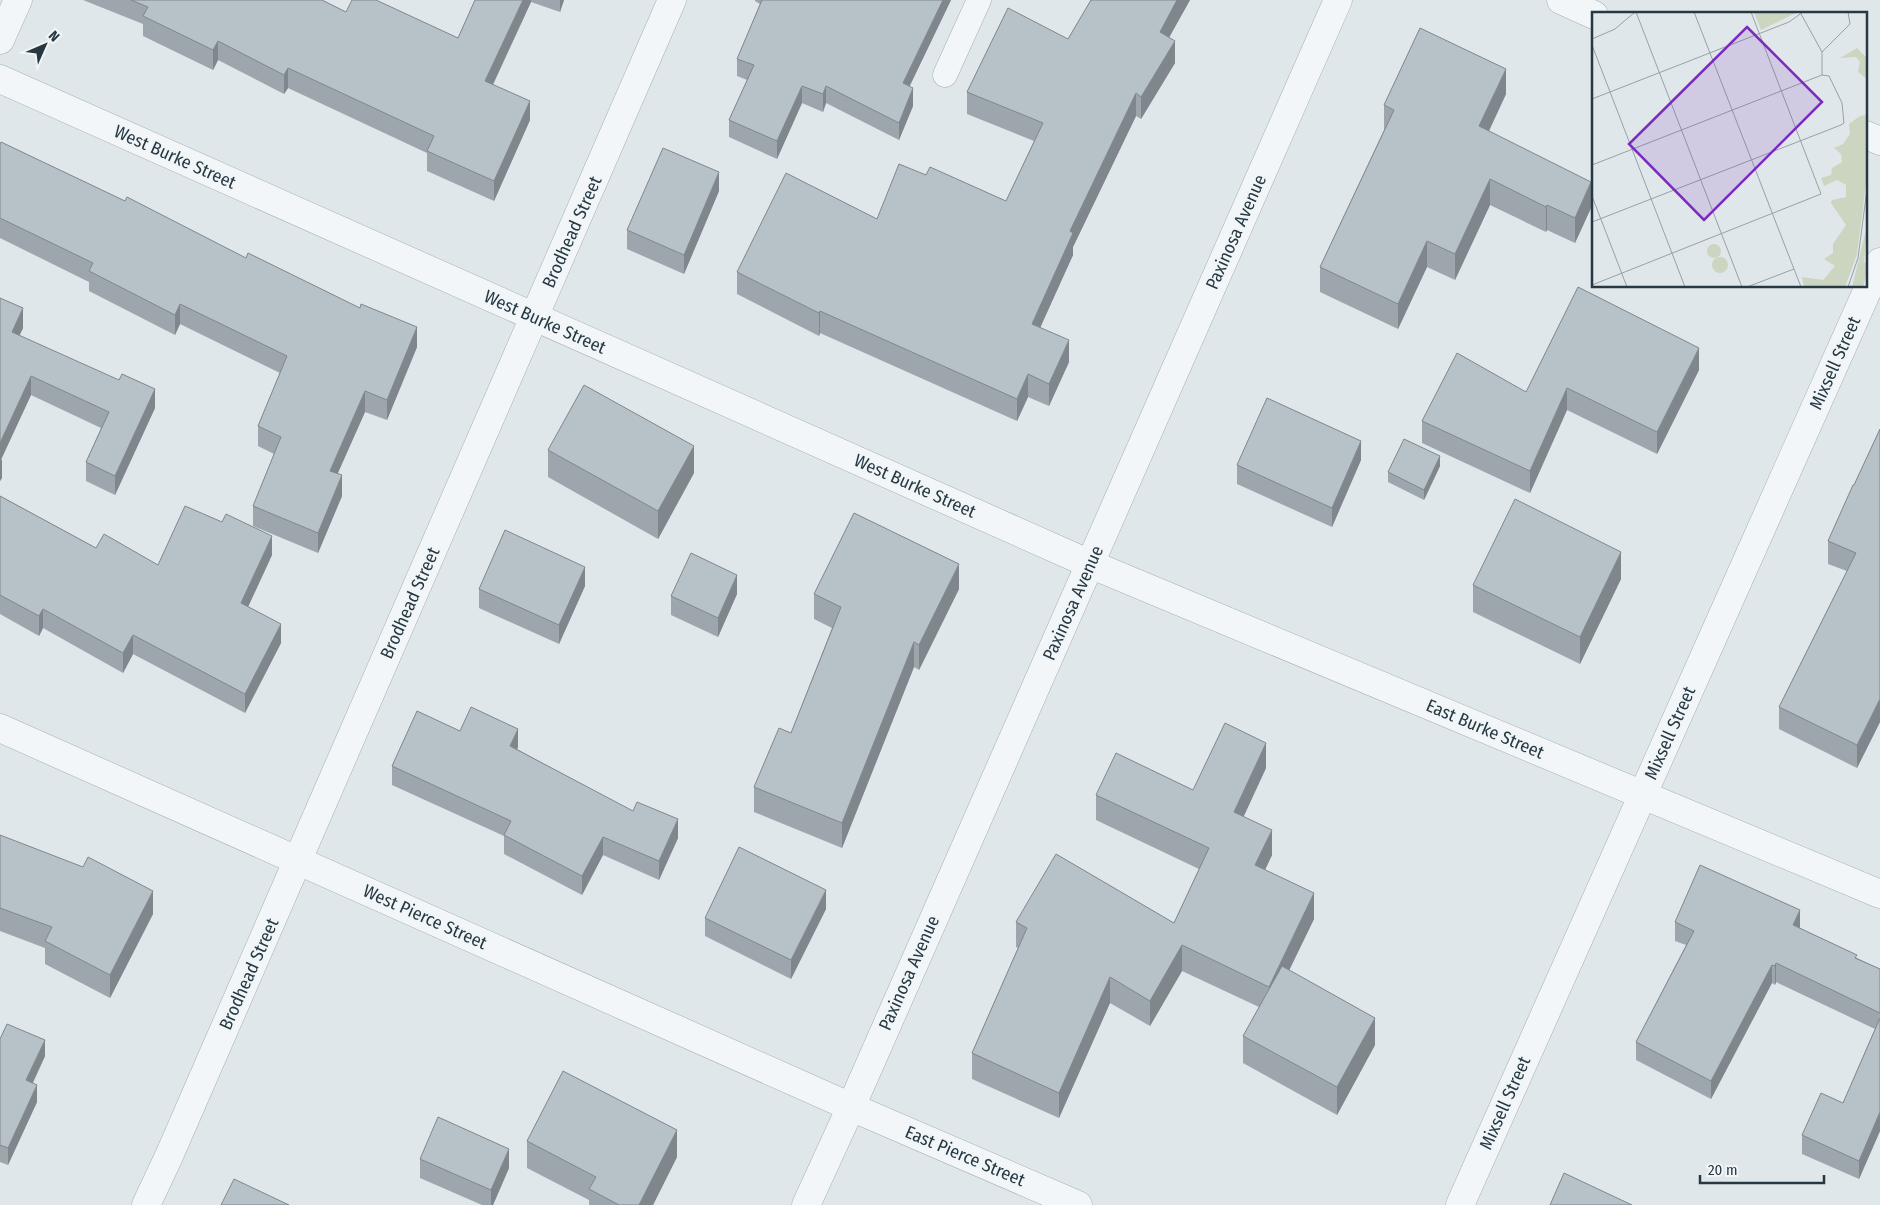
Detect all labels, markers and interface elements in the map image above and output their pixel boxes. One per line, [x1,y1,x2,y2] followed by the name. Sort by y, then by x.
[1592,12,1868,288] inset map
[20,20,70,70] north arrow
[45,27,63,45] text: N
[111,120,239,194] street label: West Burke Street
[1201,171,1271,293] street label: Paxinosa Avenue
[538,173,606,291] street label: Brodhead Street
[481,285,609,359] street label: West Burke Street
[1805,313,1865,413] street label: Mixsell Street
[851,449,979,523] street label: West Burke Street
[1038,542,1108,664] street label: Paxinosa Avenue
[376,544,444,662] street label: Brodhead Street
[1640,683,1700,783] street label: Mixsell Street
[1423,694,1547,764] street label: East Burke Street
[360,880,490,954] street label: West Pierce Street
[874,912,944,1034] street label: Paxinosa Avenue
[215,915,283,1033] street label: Brodhead Street
[1475,1053,1535,1153] street label: Mixsell Street
[902,1121,1028,1191] street label: East Pierce Street
[1700,1152,1824,1184] scale bar
[1708,1161,1738,1179] text: 20 m

